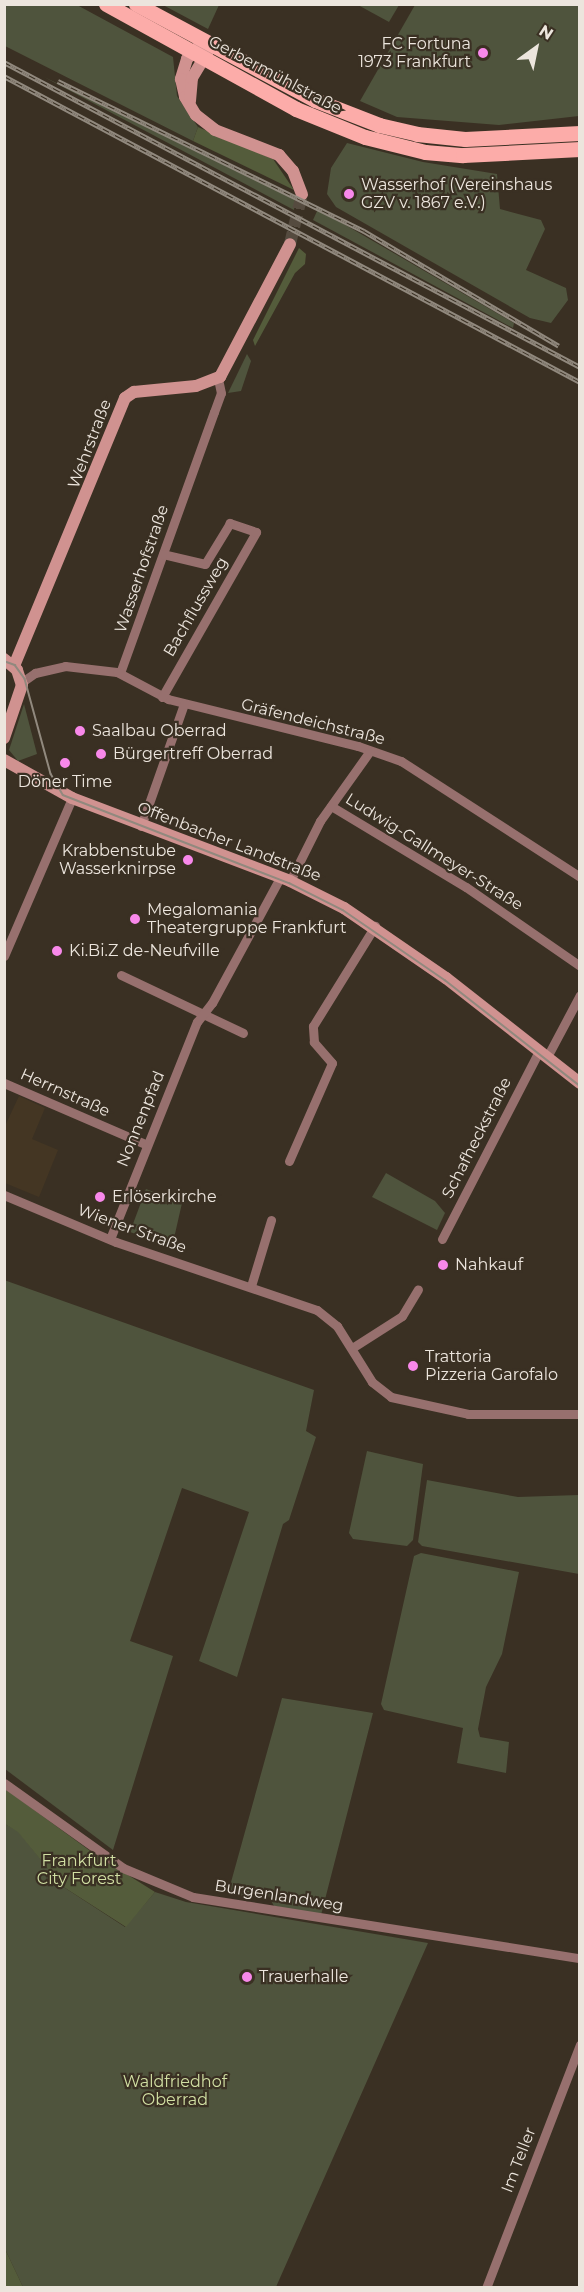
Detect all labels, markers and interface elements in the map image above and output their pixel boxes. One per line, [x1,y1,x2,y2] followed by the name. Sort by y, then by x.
[506,18,566,78] north arrow
[535,21,557,44] text: N
[205,32,345,118] street label: Gerbermühlstraße
[358,34,471,72] place label: FC Fortuna 1973 Frankfurt
[476,46,490,60] marker: FC Fortuna 1973 Frankfurt
[361,175,552,213] place label: Wasserhof (Vereinshaus GZV v. 1867 e.V.)
[342,187,356,201] marker: Wasserhof (Vereinshaus GZV v. 1867 e.V.)
[64,397,116,491] street label: Wehrstraße
[111,503,173,635] street label: Wasserhofstraße
[160,554,232,660] street label: Bachflussweg
[239,695,387,749] street label: Gräfendeichstraße
[92,721,226,741] place label: Saalbau Oberrad
[73,724,87,738] marker: Saalbau Oberrad
[113,744,273,764] place label: Bürgertreff Oberrad
[94,747,108,761] marker: Bürgertreff Oberrad
[58,756,72,770] marker: Döner Time
[18,772,112,792] place label: Döner Time
[342,789,526,915] street label: Ludwig-Gallmeyer-Straße
[134,798,324,886] street label: Offenbacher Landstraße
[59,841,176,879] place label: Krabbenstube Wasserknirpse
[181,853,195,867] marker: Krabbenstube Wasserknirpse
[147,900,346,938] place label: Megalomania Theatergruppe Frankfurt
[128,912,142,926] marker: Megalomania Theatergruppe Frankfurt
[69,941,220,961] place label: Ki.Bi.Z de-Neufville
[50,944,64,958] marker: Ki.Bi.Z de-Neufville
[17,1065,113,1121] street label: Herrnstraße
[113,1068,169,1170] street label: Nonnenpfad
[438,1074,516,1202] street label: Schafheckstraße
[112,1187,217,1207] place label: Erlöserkirche
[93,1190,107,1204] marker: Erlöserkirche
[75,1200,189,1258] street label: Wiener Straße
[455,1255,523,1275] place label: Nahkauf
[436,1258,450,1272] marker: Nahkauf
[425,1347,558,1385] place label: Trattoria Pizzeria Garofalo
[406,1359,420,1373] marker: Trattoria Pizzeria Garofalo
[37,1851,121,1889] park label: Frankfurt City Forest
[213,1876,345,1916] street label: Burgenlandweg
[259,1967,348,1987] place label: Trauerhalle
[240,1970,254,1984] marker: Trauerhalle
[123,2072,227,2110] park label: Waldfriedhof Oberrad
[498,2125,540,2195] street label: Im Teller

